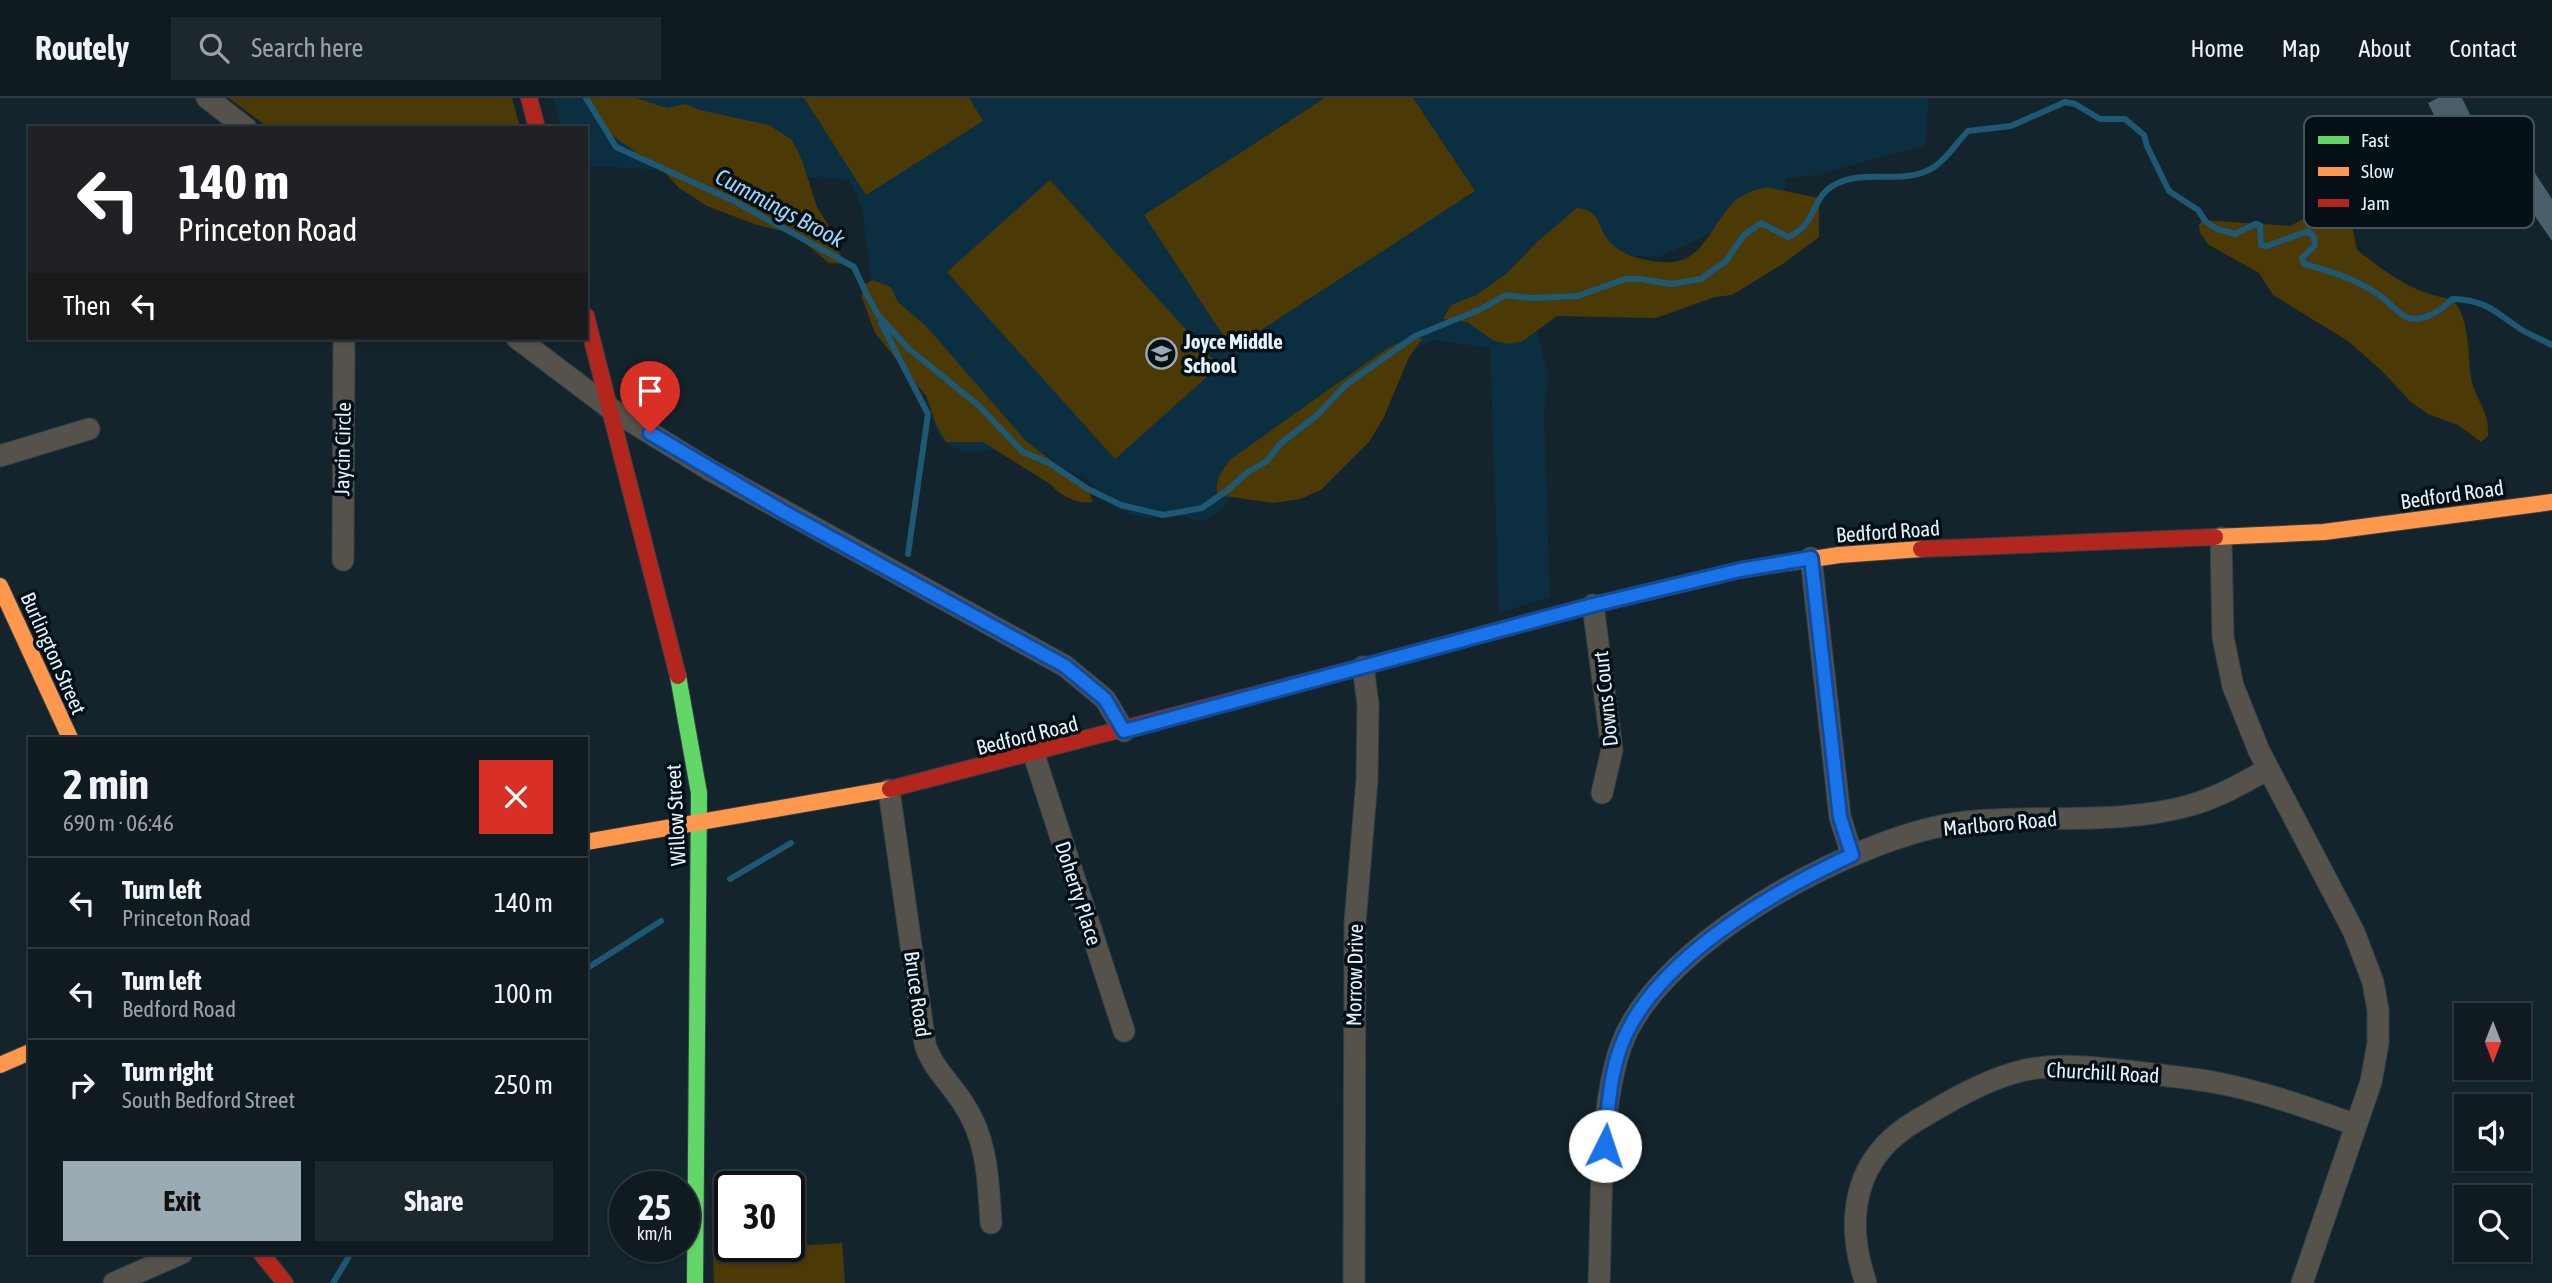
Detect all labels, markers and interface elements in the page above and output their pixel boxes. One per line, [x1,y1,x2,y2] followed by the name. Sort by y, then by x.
[171,17,661,80] search box
[35,29,129,67] text: Routely
[195,29,233,67] icon: search
[251,33,363,63] text: Search here
[2190,35,2244,62] text: Home
[2282,35,2320,62] text: Map
[2358,35,2411,62] text: About
[2449,35,2517,62] text: Contact
[2304,116,2534,228] legend
[2361,129,2389,151] text: Fast
[178,153,289,209] text: 140 m
[63,154,154,245] icon: left
[2361,160,2395,182] text: Slow
[711,163,850,253] water label: Cummings Brook
[2361,192,2390,214] text: Jam
[178,211,357,248] text: Princeton Road
[125,287,163,325] icon: left
[63,291,111,321] text: Then
[1183,329,1283,377] place label: Joyce Middle School
[1144,336,1178,370] school or university icon: Joyce Middle School
[620,361,680,433] pin
[631,372,669,410] icon: arrive
[329,402,355,496] street label: Jaycin Circle
[2399,475,2505,513] street label: Bedford Road
[1835,515,1941,547] street label: Bedford Road
[16,588,92,718] street label: Burlington Street
[1588,650,1622,748] street label: Downs Court
[974,711,1080,759] street label: Bedford Road
[63,760,149,808] text: 2 min
[479,760,553,834] button: close
[660,763,690,867] street label: Willow Street
[1942,806,2058,840] street label: Marlboro Road
[63,810,174,836] text: 690 m · 06:46
[1051,838,1107,948] street label: Doherty Place
[122,875,202,905] text: Turn left
[63,884,101,922] icon: left
[494,888,553,918] text: 140 m
[122,905,251,931] text: Princeton Road
[1341,924,1367,1026] street label: Morrow Drive
[900,949,936,1039] street label: Bruce Road
[122,966,202,996] text: Turn left
[63,975,101,1013] icon: left
[494,979,553,1009] text: 100 m
[122,996,236,1022] text: Bedford Road
[2454,1003,2530,1080] north arrow
[2454,1003,2531,1262] map controls
[122,1057,213,1087] text: Turn right
[2046,1057,2160,1087] street label: Churchill Road
[63,1066,101,1104] icon: right
[494,1070,553,1100] text: 250 m
[122,1087,295,1113] text: South Bedford Street
[2454,1094,2531,1171] button: sound
[1568,1109,1642,1183] position arrow
[63,1161,301,1241] button: Exit
[315,1161,553,1241] button: Share
[714,1171,805,1262] speed limit sign: 30
[2454,1185,2531,1262] button: search
[638,1187,671,1227] text: 25
[637,1223,672,1244] text: km/h

